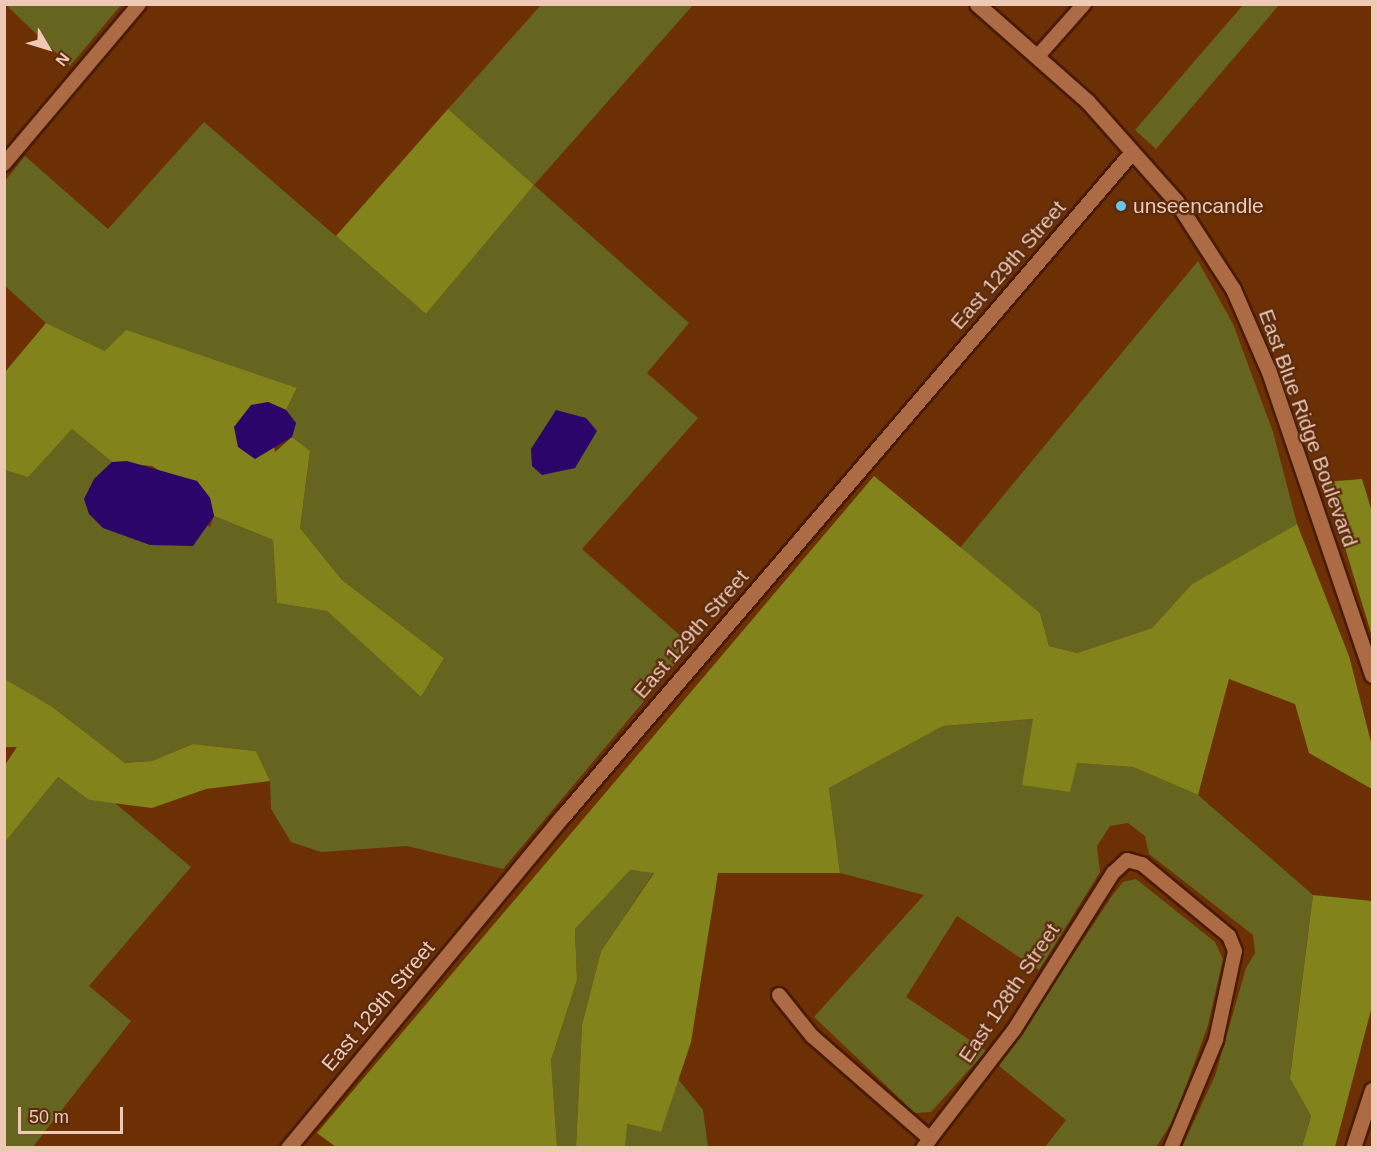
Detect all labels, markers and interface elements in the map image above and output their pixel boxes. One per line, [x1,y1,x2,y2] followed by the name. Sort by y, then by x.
[18,18,78,78] north arrow
[52,50,73,69] text: N
[1133,193,1264,219] place label: unseencandle
[945,196,1071,334] street label: East 129th Street
[1114,199,1128,213] marker: unseencandle
[1253,306,1363,550] street label: East Blue Ridge Boulevard
[628,565,754,703] street label: East 129th Street
[953,919,1065,1067] street label: East 128th Street
[316,936,440,1076] street label: East 129th Street
[21,1095,126,1133] scale bar
[29,1107,69,1127] text: 50 m

